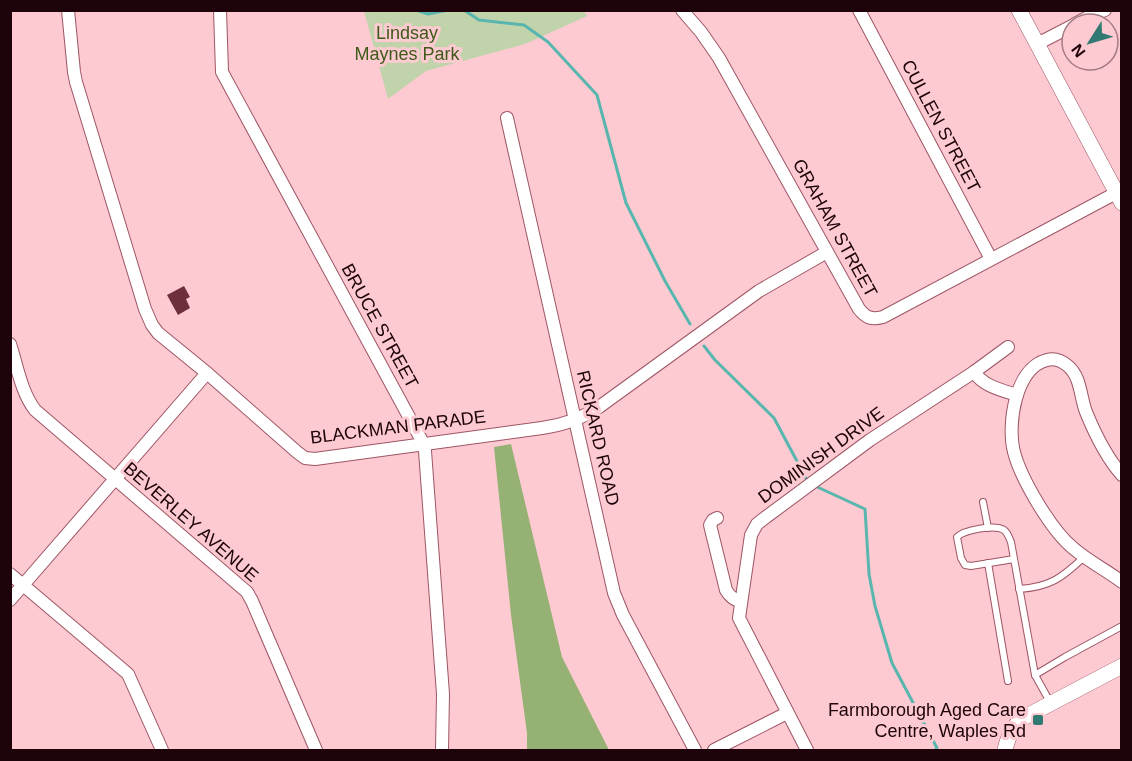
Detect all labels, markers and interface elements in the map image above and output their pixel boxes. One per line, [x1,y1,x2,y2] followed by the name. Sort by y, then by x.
[1060,12,1120,72] north arrow
[354,23,461,64] park label: Lindsay Maynes Park
[1068,41,1089,60] text: N
[898,56,984,196] street label: CULLEN STREET
[789,155,881,301] street label: GRAHAM STREET
[338,260,422,392] street label: BRUCE STREET
[573,369,623,507] street label: RICKARD ROAD
[754,403,888,507] street label: DOMINISH DRIVE
[309,406,487,448] street label: BLACKMAN PARADE
[120,458,262,586] street label: BEVERLEY AVENUE
[828,700,1026,741] place label: Farmborough Aged Care Centre, Waples Rd
[1031,713,1045,727] marker: Farmborough Aged Care Centre, Waples Rd

